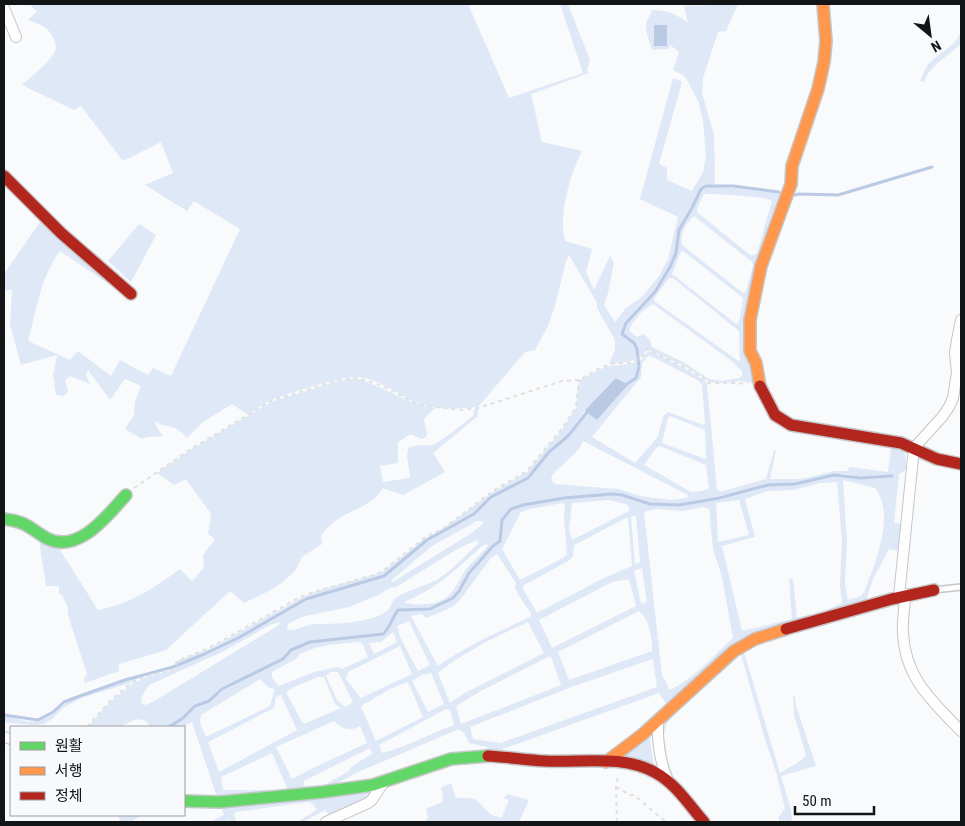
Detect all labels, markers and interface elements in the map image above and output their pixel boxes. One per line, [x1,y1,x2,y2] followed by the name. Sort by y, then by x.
[905,10,955,60] north arrow
[929,37,944,55] text: N
[10,726,185,816] legend
[55,737,83,755] text: 원활
[55,762,83,780] text: 서행
[795,784,874,816] scale bar
[55,787,83,805] text: 정체
[802,792,832,810] text: 50 m

